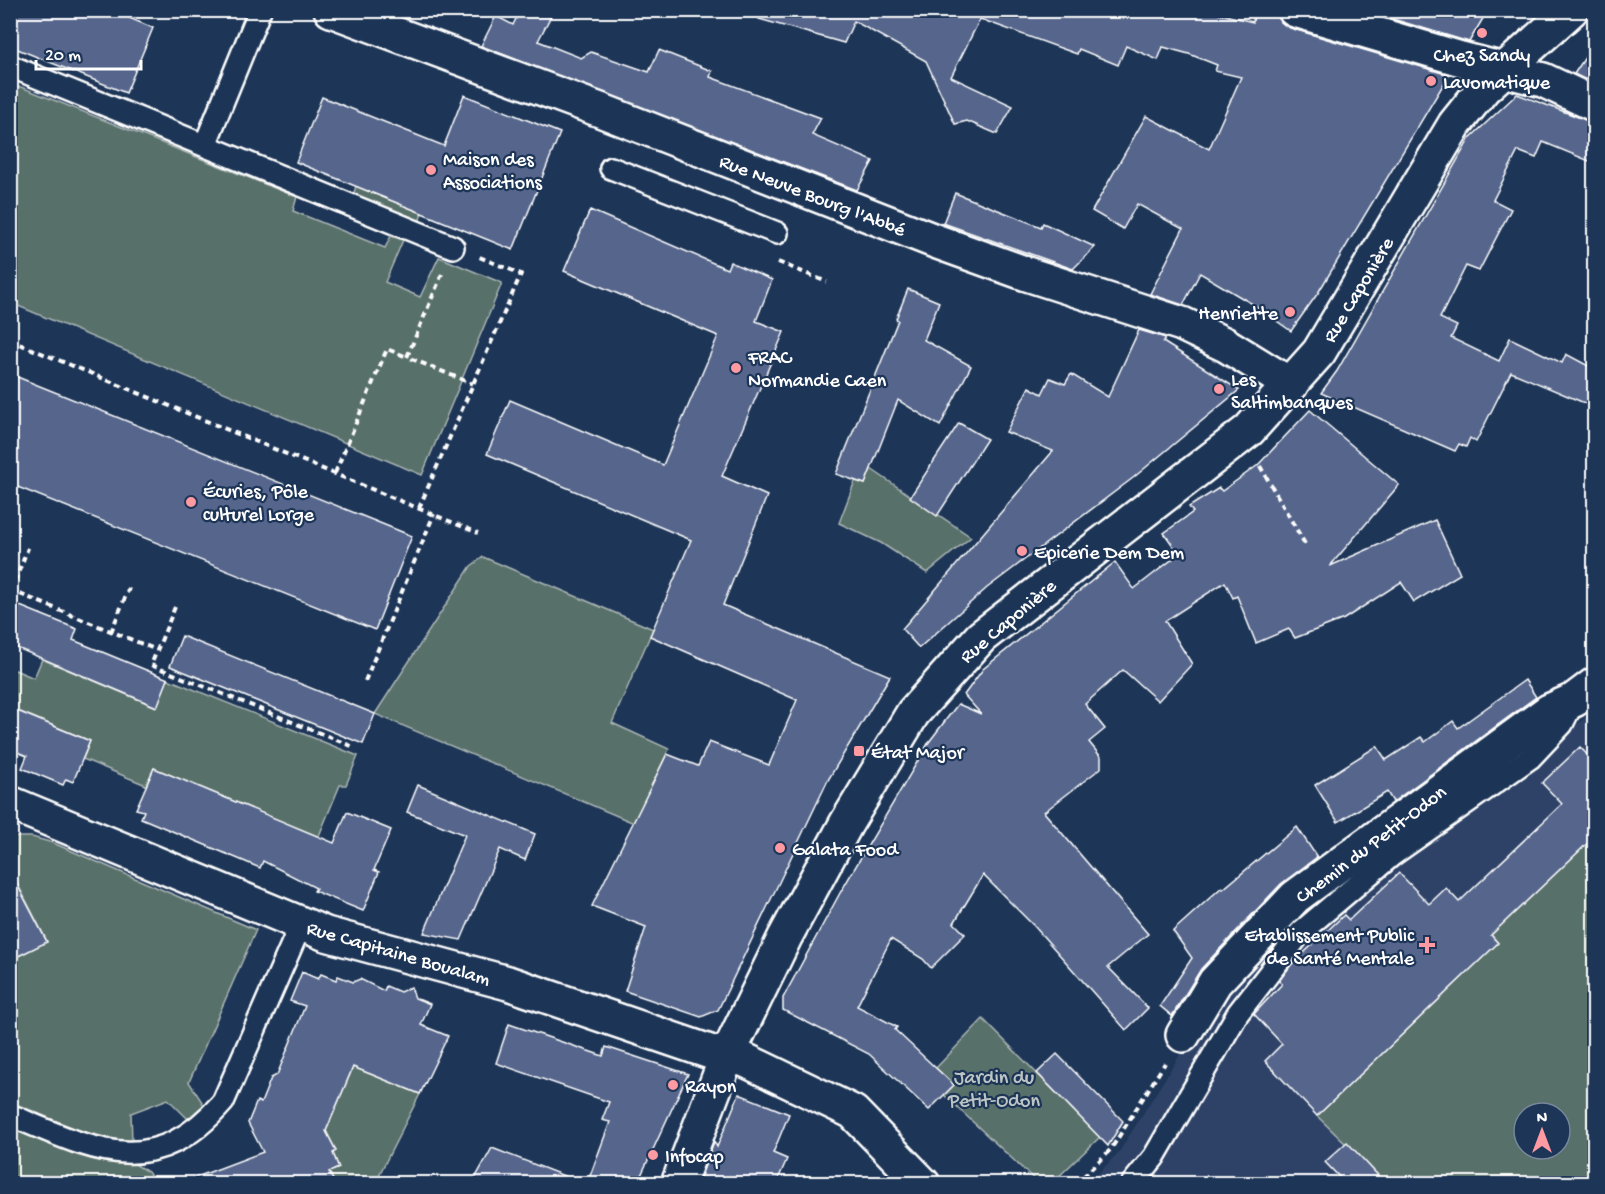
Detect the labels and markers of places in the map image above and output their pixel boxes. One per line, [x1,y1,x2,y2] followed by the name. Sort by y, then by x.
[1475,26,1489,40] marker: Chez Sandy
[1434,46,1531,69] place label: Chez Sandy
[1443,73,1551,96] place label: Lavomatique
[1424,74,1438,88] marker: Lavomatique
[443,150,543,196] place label: Maison des Associations
[424,163,438,177] marker: Maison des Associations
[1198,304,1279,327] place label: Henriette
[1283,305,1297,319] marker: Henriette
[747,348,887,394] place label: FRAC Normandie Caen
[729,361,743,375] marker: FRAC Normandie Caen
[1231,370,1353,416] place label: Les Saltimbanques
[1212,382,1226,396] marker: Les Saltimbanques
[203,481,315,528] place label: Écuries, Pôle culturel Lorge
[184,495,198,509] marker: Écuries, Pôle culturel Lorge
[1034,543,1184,566] place label: Epicerie Dem Dem
[1015,544,1029,558] marker: Epicerie Dem Dem
[871,742,966,766] place label: État Major
[852,744,866,758] marker: État Major
[792,840,900,863] place label: Galata Food
[773,841,787,855] marker: Galata Food
[1244,926,1415,972] place label: Etablissement Public de Santé Mentale
[1418,936,1436,954] marker: Etablissement Public de Santé Mentale
[685,1077,737,1100] place label: Rayon
[666,1078,680,1092] marker: Rayon
[665,1147,724,1170] place label: Infocap
[646,1148,660,1162] marker: Infocap

